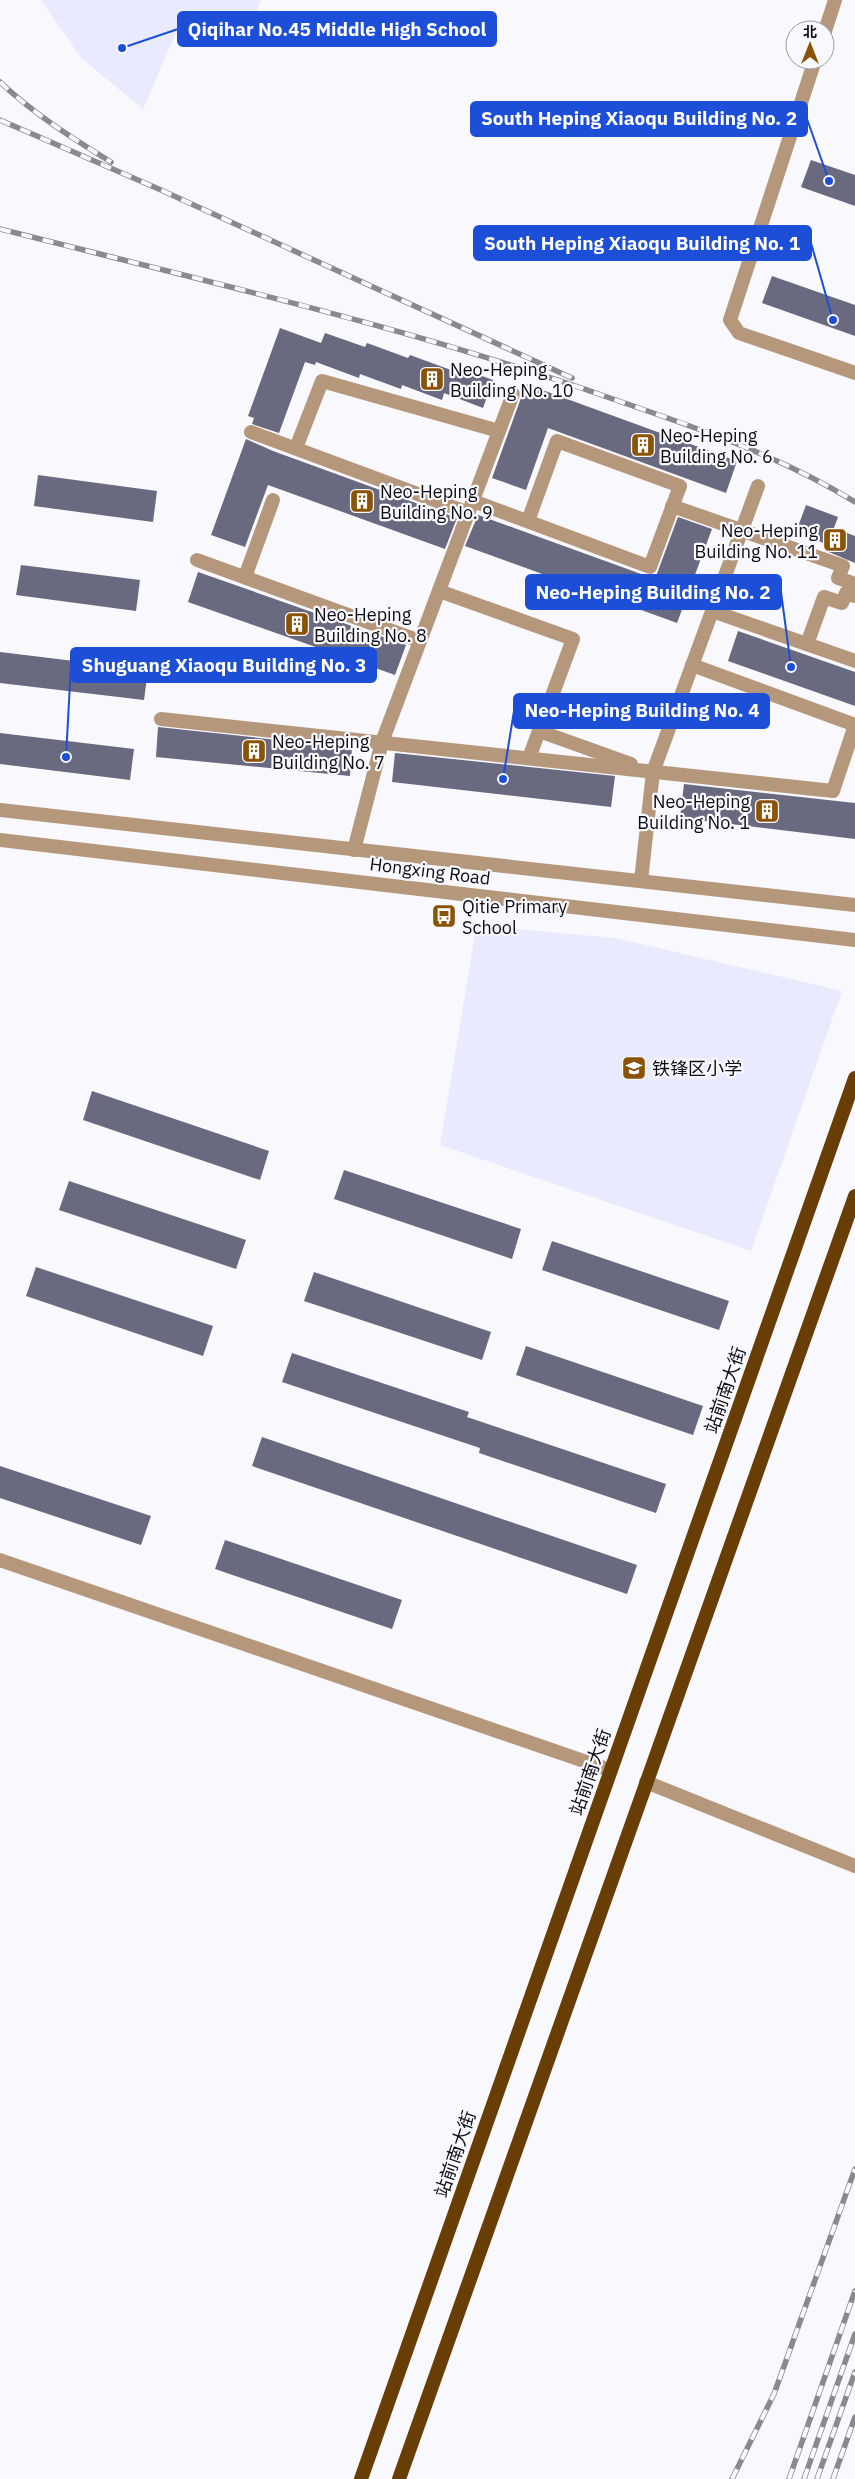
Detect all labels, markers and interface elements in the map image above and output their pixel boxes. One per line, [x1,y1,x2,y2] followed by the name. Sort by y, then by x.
[178,12,496,46] callout: Qiqihar No.45 Middle High School
[188,17,486,41] text: Qiqihar No.45 Middle High School
[785,20,835,70] north arrow
[803,23,817,41] text: 北
[471,102,807,136] callout: South Heping Xiaoqu Building No. 2
[481,106,797,130] text: South Heping Xiaoqu Building No. 2
[474,226,811,260] callout: South Heping Xiaoqu Building No. 1
[484,231,801,255] text: South Heping Xiaoqu Building No. 1
[450,358,573,402] place label: Neo-Heping Building No. 10
[419,366,445,392] building icon: Neo-Heping Building No. 10
[660,424,773,468] place label: Neo-Heping Building No. 6
[630,432,656,458] building icon: Neo-Heping Building No. 6
[380,480,493,524] place label: Neo-Heping Building No. 9
[349,488,375,514] building icon: Neo-Heping Building No. 9
[695,519,818,563] place label: Neo-Heping Building No. 11
[822,527,848,553] building icon: Neo-Heping Building No. 11
[526,575,781,609] callout: Neo-Heping Building No. 2
[535,580,771,604] text: Neo-Heping Building No. 2
[314,603,427,647] place label: Neo-Heping Building No. 8
[284,611,310,637] building icon: Neo-Heping Building No. 8
[71,648,376,682] callout: Shuguang Xiaoqu Building No. 3
[82,653,366,677] text: Shuguang Xiaoqu Building No. 3
[514,694,769,728] callout: Neo-Heping Building No. 4
[524,698,760,722] text: Neo-Heping Building No. 4
[272,730,385,774] place label: Neo-Heping Building No. 7
[241,738,267,764] building icon: Neo-Heping Building No. 7
[637,790,750,834] place label: Neo-Heping Building No. 1
[754,798,780,824] building icon: Neo-Heping Building No. 1
[368,852,492,890] street label: Hongxing Road
[462,895,567,939] place label: Qitie Primary School
[431,903,457,929] bus stop icon: Qitie Primary School
[621,1055,647,1081] school or university icon: 铁锋区小学
[652,1057,742,1080] place label: 铁锋区小学
[699,1344,751,1436] street label: 站前南大街
[564,1726,616,1818] street label: 站前南大街
[429,2108,481,2200] street label: 站前南大街

